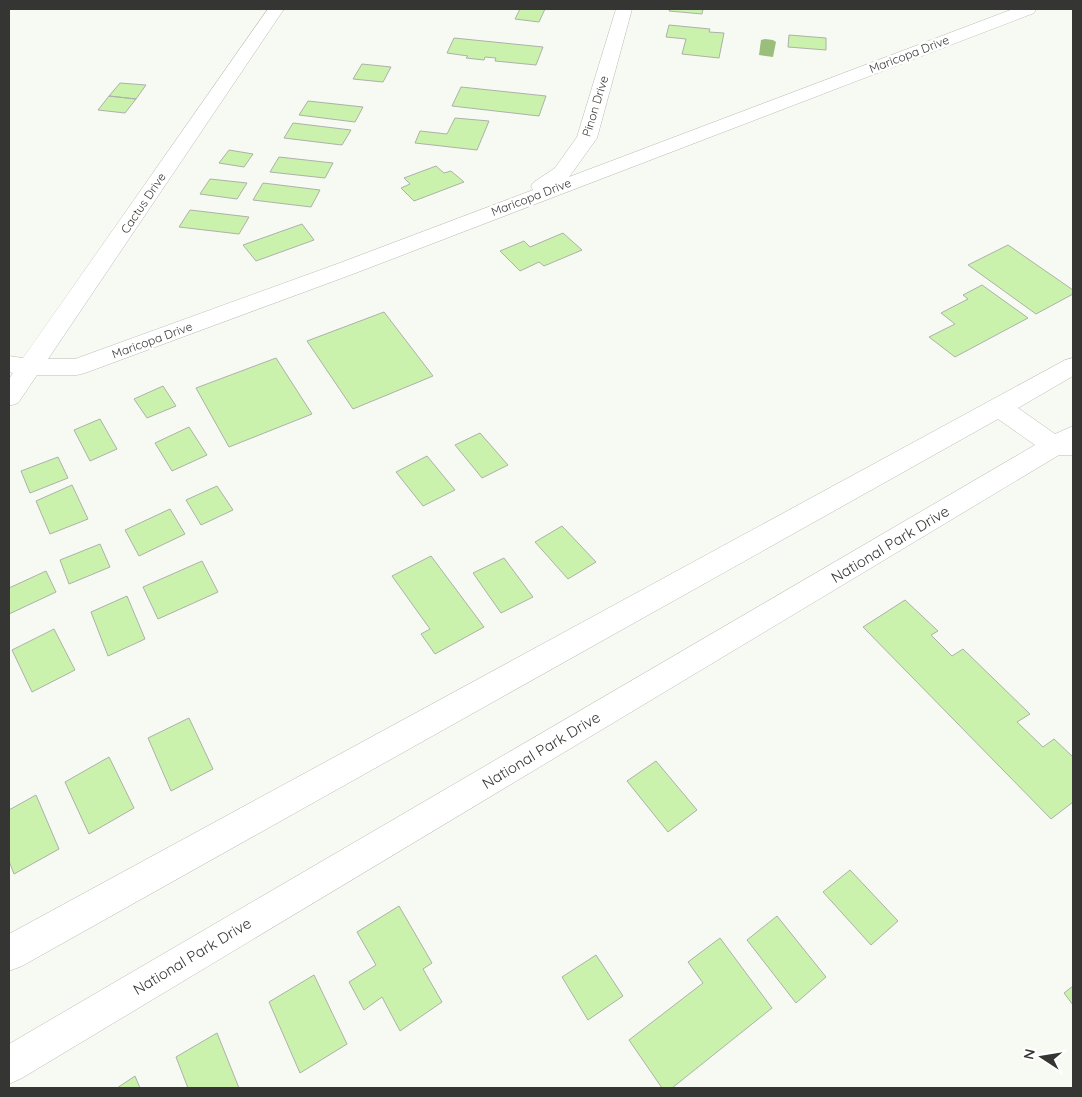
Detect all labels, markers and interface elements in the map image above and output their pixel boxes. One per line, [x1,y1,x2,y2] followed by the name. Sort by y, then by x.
[867,32,951,76] street label: Maricopa Drive
[579,73,611,138] street label: Pinon Drive
[117,170,169,236] street label: Cactus Drive
[489,175,573,219] street label: Maricopa Drive
[110,318,194,362] street label: Maricopa Drive
[827,501,953,587] street label: National Park Drive
[478,707,604,793] street label: National Park Drive
[129,913,255,999] street label: National Park Drive
[1017,1032,1067,1082] north arrow
[1019,1047,1039,1061] text: N

